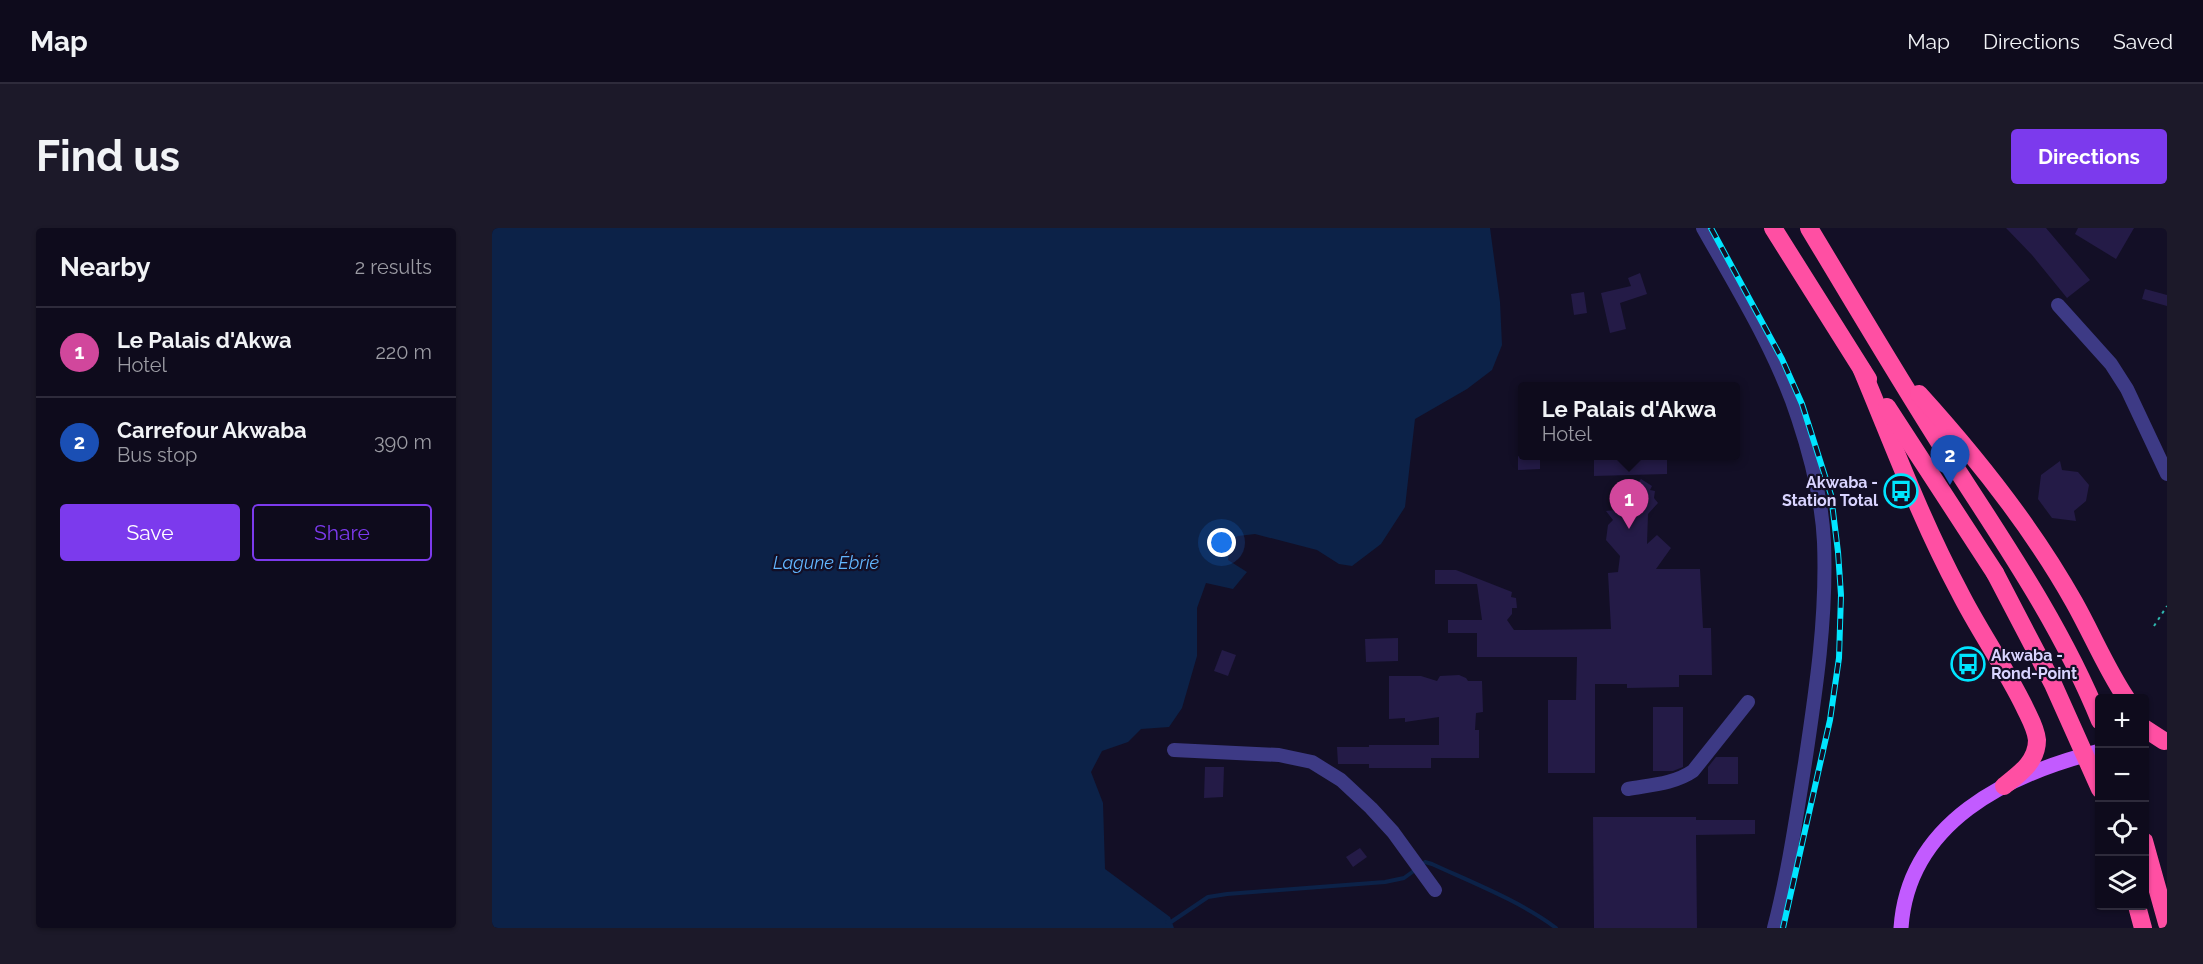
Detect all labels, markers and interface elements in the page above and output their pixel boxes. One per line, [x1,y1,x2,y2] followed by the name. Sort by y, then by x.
[30,25,88,58] text: Map
[1907,29,1950,54] text: Map
[1983,29,2080,54] text: Directions
[2113,29,2173,54] text: Saved
[2011,129,2167,184] button: Directions
[36,132,180,181] text: Find us
[60,252,150,282] text: Nearby
[355,255,432,279] text: 2 results
[117,327,292,353] text: Le Palais d'Akwa
[75,340,84,364] text: 1
[375,340,432,364] text: 220 m
[117,353,167,377] text: Hotel
[1518,382,1740,460] popup
[1542,396,1716,422] text: Le Palais d'Akwa
[117,417,307,443] text: Carrefour Akwaba
[1542,422,1592,446] text: Hotel
[74,430,85,454] text: 2
[374,430,432,454] text: 390 m
[1930,436,1970,485] pin: 2
[117,443,197,467] text: Bus stop
[1782,473,1879,510] place label: Akwaba - Station Total
[1883,473,1919,509] bus stop icon: Akwaba - Station Total
[1610,480,1648,529] pin: 1
[60,504,240,561] button: Save
[252,504,432,561] button: Share
[1207,528,1236,557] your location
[773,551,879,573] water label: Lagune Ébrié
[1950,646,1986,682] bus stop icon: Akwaba - Rond-Point
[1991,646,2077,683] place label: Akwaba - Rond-Point
[2095,694,2149,910] map controls
[2095,694,2149,748] button: +
[2095,748,2149,802] button: −
[2095,802,2149,856] button: locate
[2095,856,2149,910] button: layers

